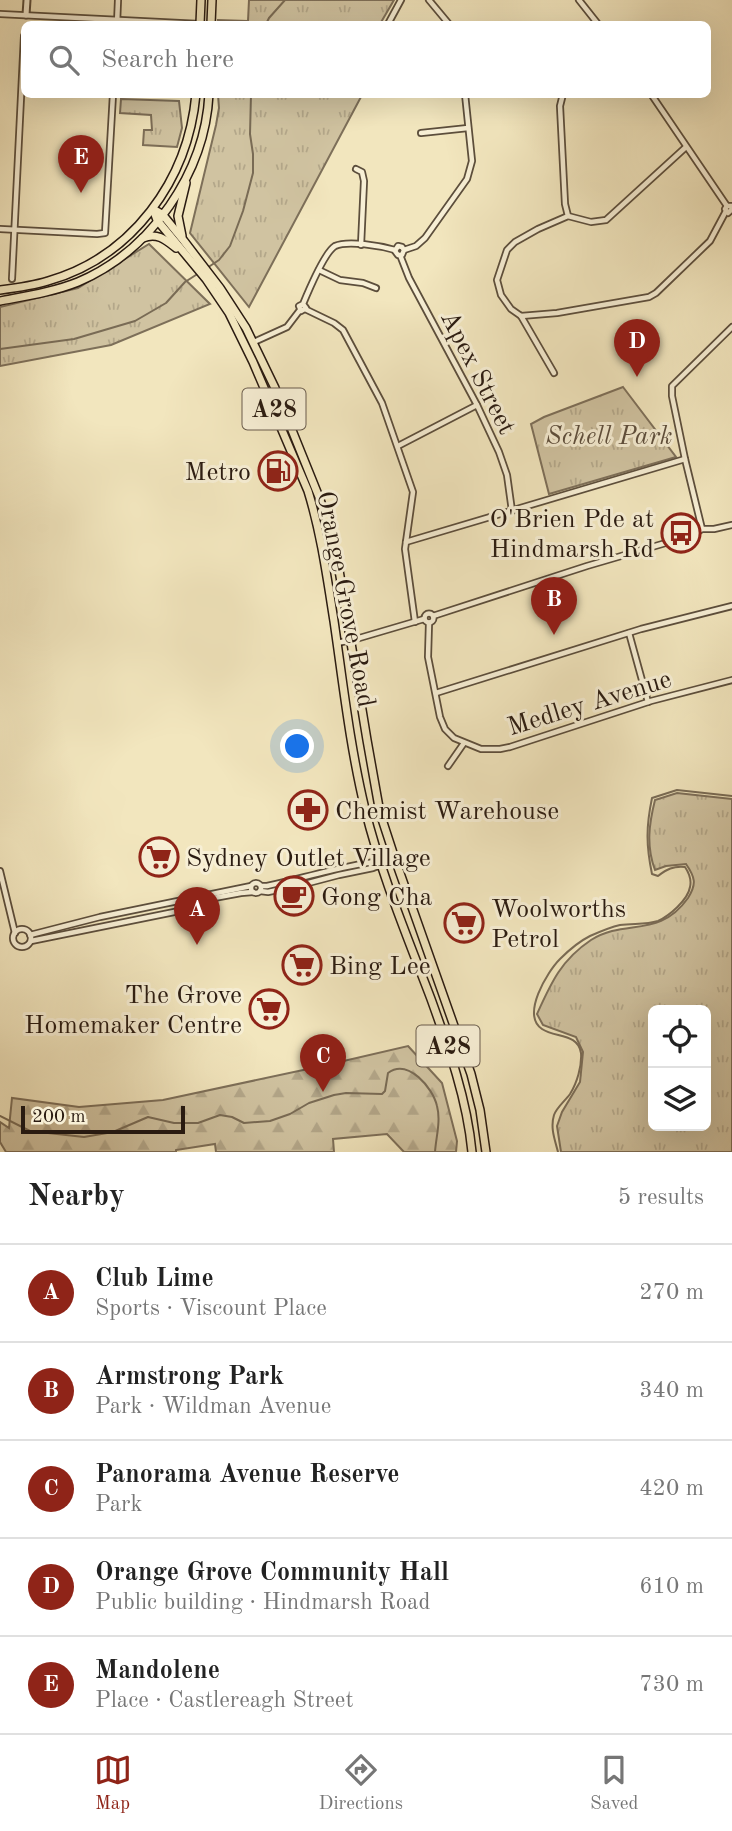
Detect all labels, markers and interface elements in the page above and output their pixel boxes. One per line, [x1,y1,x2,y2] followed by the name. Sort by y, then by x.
[21,21,711,98] search box
[45,41,83,79] icon: search
[101,47,234,73] text: Search here
[58,135,104,193] pin: E
[435,307,519,439] street label: Apex Street
[614,319,660,377] pin: D
[243,388,306,430] road number: A28
[545,424,673,450] park label: Schell Park
[257,450,299,492] fuel station icon: Metro
[185,460,251,486] place label: Metro
[311,489,379,710] street label: Orange Grove Road
[490,507,654,563] place label: O'Brien Pde at Hindmarsh Rd
[660,512,702,554] bus stop icon: O'Brien Pde at Hindmarsh Rd
[531,577,577,635] pin: B
[505,667,675,741] street label: Medley Avenue
[280,729,314,763] your location
[287,789,329,831] pharmacy icon: Chemist Warehouse
[335,799,559,825] place label: Chemist Warehouse
[138,836,180,878] supermarket icon: Sydney Outlet Village
[186,846,431,872] place label: Sydney Outlet Village
[273,875,315,917] cafe icon: Gong Cha
[321,885,433,911] place label: Gong Cha
[174,887,220,945] pin: A
[491,897,626,953] place label: Woolworths Petrol
[443,902,485,944] supermarket icon: Woolworths Petrol
[281,944,323,986] supermarket icon: Bing Lee
[329,954,431,980] place label: Bing Lee
[24,983,242,1039] place label: The Grove Homemaker Centre
[248,988,290,1030] supermarket icon: The Grove Homemaker Centre
[648,1005,711,1131] map controls
[648,1005,711,1068] button: locate
[416,1026,480,1066] road number: A28
[300,1034,346,1092] pin: C
[648,1068,711,1131] button: layers
[21,1103,186,1135] scale bar
[32,1108,85,1127] text: 200 m
[28,1182,125,1212] text: Nearby
[618,1186,704,1209] text: 5 results
[95,1266,214,1292] text: Club Lime
[42,1281,60,1304] text: A
[639,1281,704,1304] text: 270 m
[95,1297,327,1320] text: Sports · Viscount Place
[95,1364,284,1390] text: Armstrong Park
[43,1379,59,1402] text: B
[639,1379,704,1402] text: 340 m
[95,1395,331,1418] text: Park · Wildman Avenue
[95,1462,400,1488] text: Panorama Avenue Reserve
[43,1477,59,1500] text: C
[639,1477,704,1500] text: 420 m
[95,1493,142,1516] text: Park
[95,1560,449,1586] text: Orange Grove Community Hall
[42,1575,60,1598] text: D
[639,1575,704,1598] text: 610 m
[95,1591,430,1614] text: Public building · Hindmarsh Road
[95,1658,220,1684] text: Mandolene
[43,1673,59,1696] text: E
[639,1673,704,1696] text: 730 m
[95,1689,353,1712] text: Place · Castlereagh Street
[94,1751,132,1816] tab: Map
[319,1751,403,1816] tab: Directions
[590,1751,638,1816] tab: Saved

